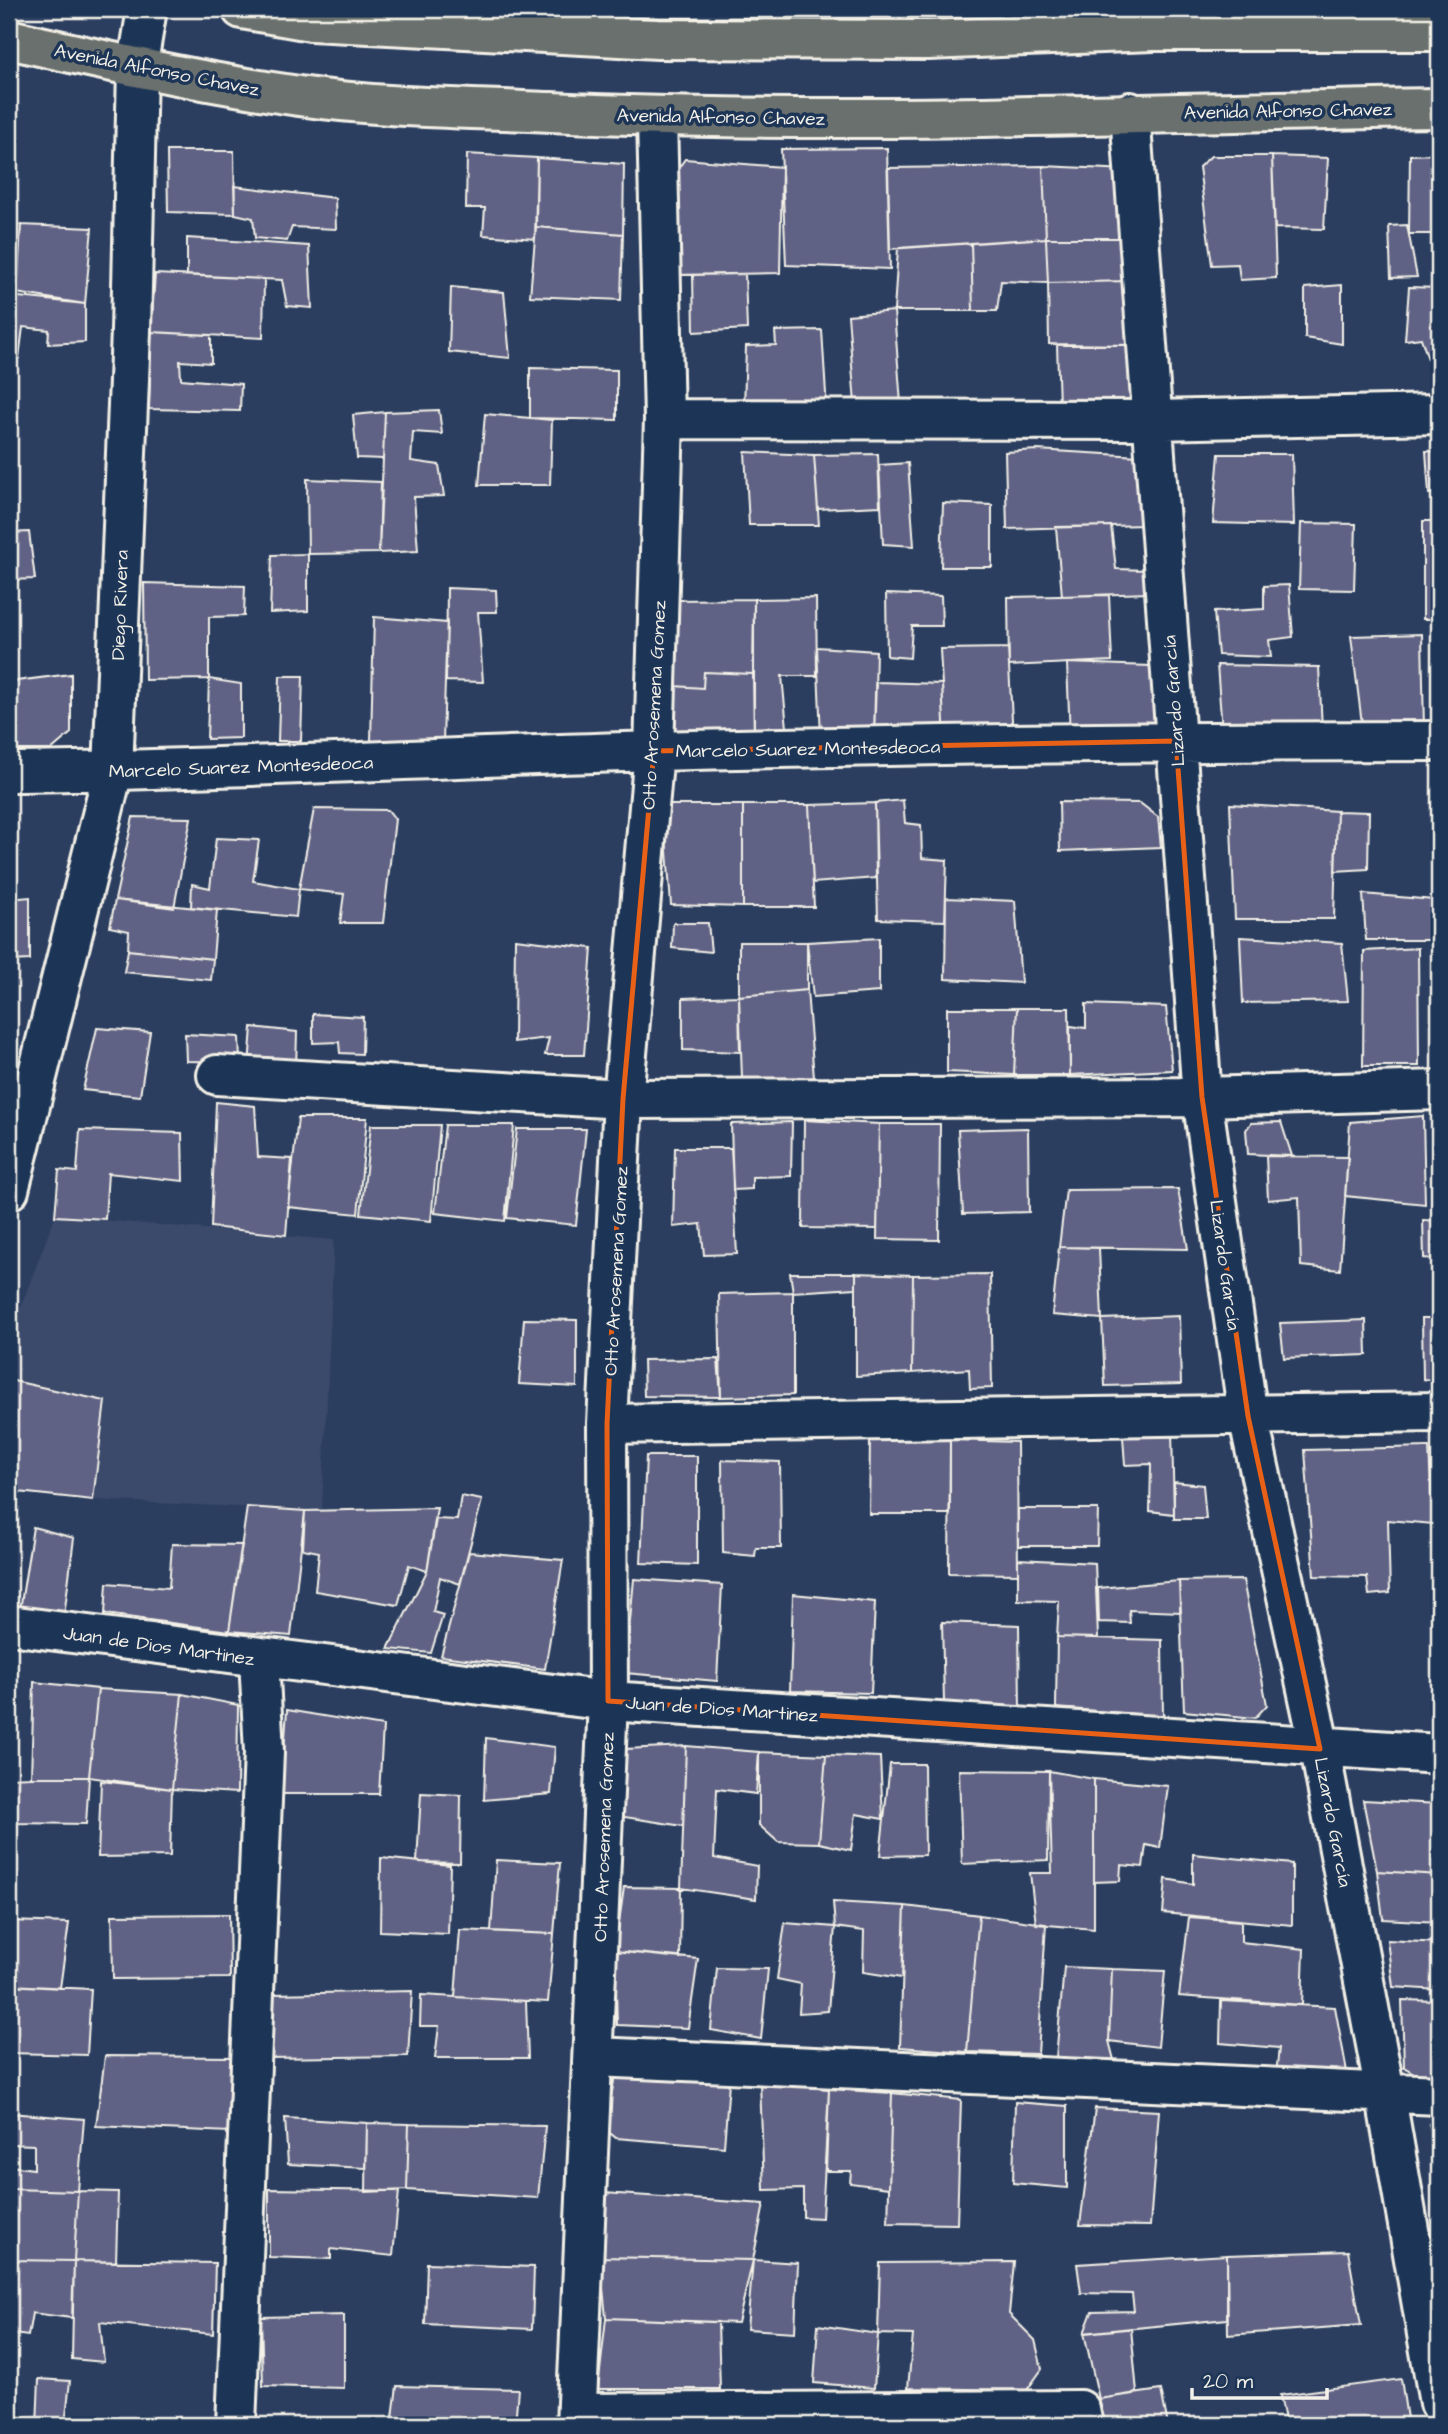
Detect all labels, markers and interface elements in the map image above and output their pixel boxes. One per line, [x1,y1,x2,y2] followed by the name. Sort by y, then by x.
[52,37,262,104] street label: Avenida Alfonso Chavez
[1184,96,1393,127] street label: Avenida Alfonso Chavez
[617,102,826,133] street label: Avenida Alfonso Chavez
[105,549,137,661] street label: Diego Rivera
[636,599,673,811] street label: Otto Arosemena Gomez
[1156,634,1193,767] street label: Lizardo García
[676,734,941,765] street label: Marcelo Suarez Montesdeoca
[108,749,374,786] street label: Marcelo Suarez Montesdeoca
[598,1165,635,1377] street label: Otto Arosemena Gomez
[1202,1198,1247,1333] street label: Lizardo García
[61,1620,257,1673] street label: Juan de Dios Martinez
[625,1689,820,1730] street label: Juan de Dios Martinez
[587,1731,622,1942] street label: Otto Arosemena Gomez
[1307,1755,1358,1890] street label: Lizardo García
[1192,2357,1327,2401] scale bar
[1203,2367,1254,2396] text: 20 m

